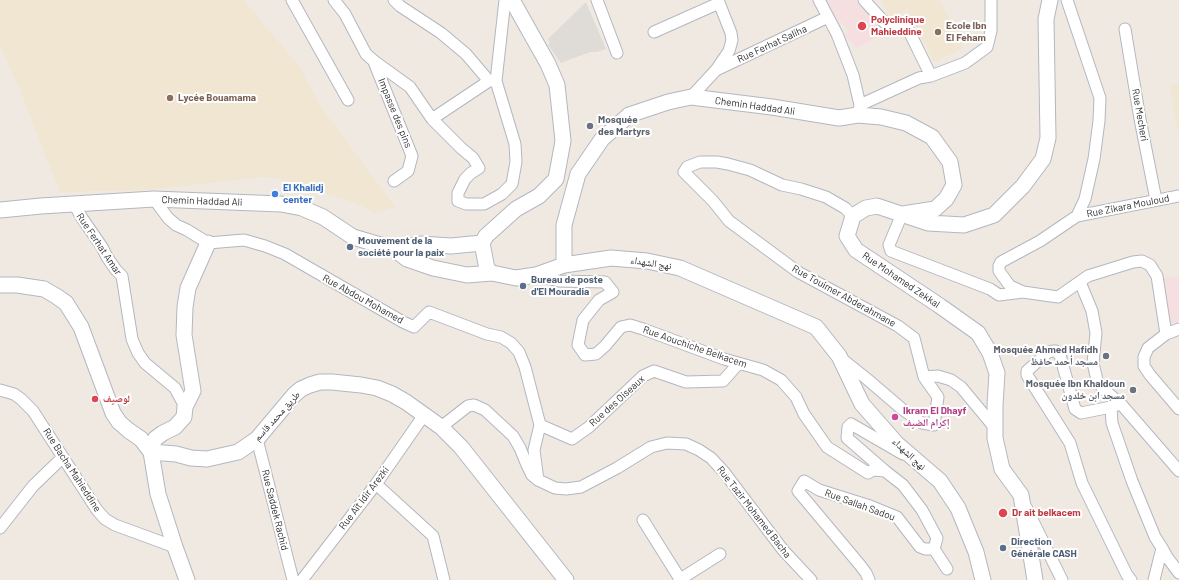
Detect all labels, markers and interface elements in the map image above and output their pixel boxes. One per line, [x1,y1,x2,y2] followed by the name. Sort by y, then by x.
[871,14,924,38] place label: Polyclinique Mahieddine
[856,20,868,32] marker: Polyclinique Mahieddine
[946,20,986,44] place label: Ecole Ibn El Feham
[735,23,809,65] street label: Rue Ferhat Saliha
[933,27,943,37] marker: Ecole Ibn El Feham
[376,76,414,150] street label: Impasse des pins
[1129,88,1151,142] street label: Rue Mecheri
[178,92,256,104] place label: Lycée Bouamama
[165,93,175,103] marker: Lycée Bouamama
[714,94,796,118] street label: Chemin Haddad Ali
[598,114,650,138] place label: Mosquée des Martyrs
[585,121,595,131] marker: Mosquée des Martyrs
[283,182,323,206] place label: El Khalidj center
[270,189,280,199] marker: El Khalidj center
[1086,192,1170,220] street label: Rue Zikara Mouloud
[161,194,243,208] street label: Chemin Haddad Ali
[74,211,124,277] street label: Rue Ferhat Amar
[358,235,444,258] place label: Mouvement de la société pour la paix
[345,242,355,252] marker: Mouvement de la société pour la paix
[860,250,942,310] street label: Rue Mohamed Zekkal
[629,254,673,272] street label: نهج الشهداء
[790,262,898,330] street label: Rue Touimer Abderahmane
[320,272,406,326] street label: Rue Abdou Mohamed
[531,274,603,298] place label: Bureau de poste d'El Mouradia
[518,281,528,291] marker: Bureau de poste d'El Mouradia
[641,324,749,370] street label: Rue Aouchiche Belkacem
[994,344,1098,368] place label: Mosquée Ahmed Hafidh مسجد أحمد حافظ
[1101,351,1111,361] marker: Mosquée Ahmed Hafidh مسجد أحمد حافظ
[587,373,647,429] street label: Rue des Oiseaux
[1026,378,1125,402] place label: Mosquée Ibn Khaldoun مسجد ابن خلدون
[1128,385,1138,395] marker: Mosquée Ibn Khaldoun مسجد ابن خلدون
[251,389,303,443] street label: طريق محمد قاسم
[103,393,130,405] place label: لوصيف
[90,394,100,404] marker: لوصيف
[903,405,966,428] place label: Ikram El Dhayf إكرام الضيف
[890,412,900,422] marker: Ikram El Dhayf إكرام الضيف
[40,426,104,514] street label: Rue Bacha Mahieddine
[890,435,928,473] street label: نهج الشهداء
[336,464,392,532] street label: Rue Aït Idir Arezki
[714,464,794,560] street label: Rue Tazir Mohamed Bacha
[259,468,291,552] street label: Rue Saddek Rachid
[823,487,897,523] street label: Rue Sallah Sadou
[997,507,1009,519] marker: Dr ait belkacem
[1012,507,1081,519] place label: Dr ait belkacem
[1011,536,1077,560] place label: Direction Générale CASH
[998,543,1008,553] marker: Direction Générale CASH

